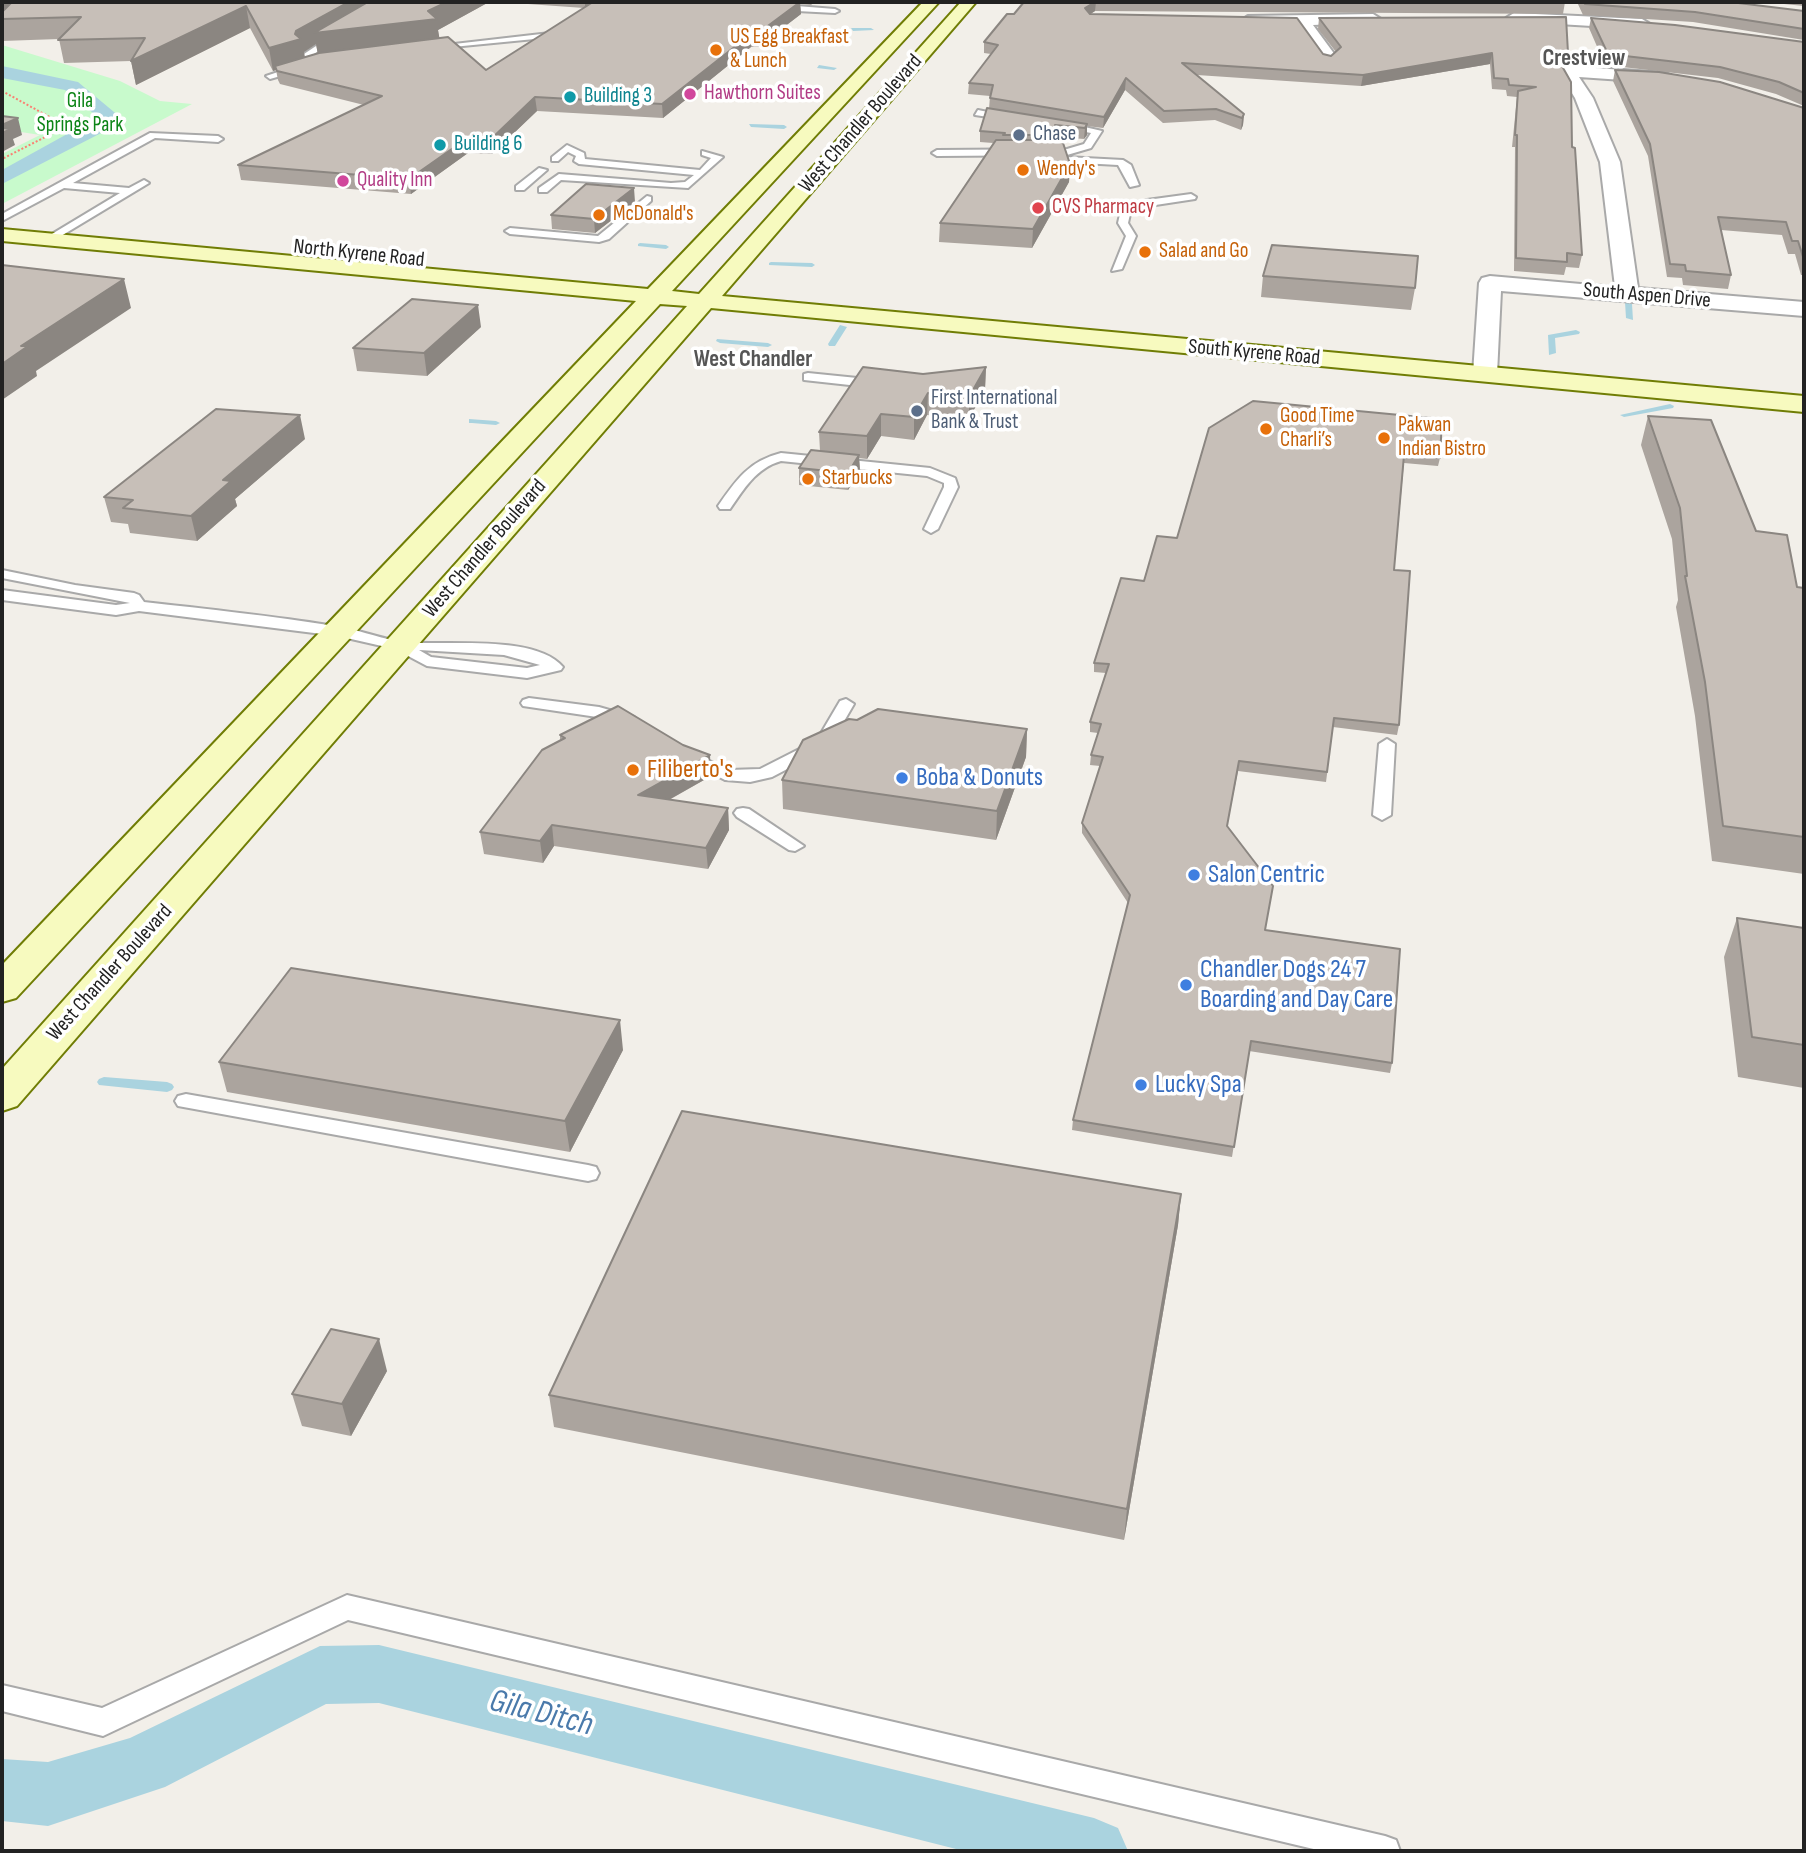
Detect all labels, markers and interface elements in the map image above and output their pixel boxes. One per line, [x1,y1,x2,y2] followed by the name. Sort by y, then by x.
[730,25,849,75] place label: US Egg Breakfast & Lunch
[708,42,724,58] marker: US Egg Breakfast & Lunch
[1543,45,1625,73] district label: Crestview
[794,50,928,198] street label: West Chandler Boulevard
[704,81,821,107] place label: Hawthorn Suites
[584,84,652,110] place label: Building 3
[682,86,698,102] marker: Hawthorn Suites
[37,89,123,139] park label: Gila Springs Park
[562,89,578,105] marker: Building 3
[1033,122,1076,148] place label: Chase
[1011,127,1027,143] marker: Chase
[454,132,523,158] place label: Building 6
[432,137,448,153] marker: Building 6
[1037,157,1095,183] place label: Wendy's
[1015,162,1031,178] marker: Wendy's
[357,168,433,194] place label: Quality Inn
[335,173,351,189] marker: Quality Inn
[1052,195,1154,221] place label: CVS Pharmacy
[1030,200,1046,216] marker: CVS Pharmacy
[613,202,693,228] place label: McDonald's
[591,207,607,223] marker: McDonald's
[292,235,426,273] street label: North Kyrene Road
[1159,239,1249,265] place label: Salad and Go
[1137,244,1153,260] marker: Salad and Go
[1582,278,1712,314] street label: South Aspen Drive
[1187,335,1321,371] street label: South Kyrene Road
[694,346,812,374] district label: West Chandler
[931,386,1057,436] place label: First International Bank & Trust
[909,403,925,419] marker: First International Bank & Trust
[1280,404,1354,454] place label: Good Time Charli’s
[1398,413,1486,463] place label: Pakwan Indian Bistro
[1258,421,1274,437] marker: Good Time Charli’s
[1376,430,1392,446] marker: Pakwan Indian Bistro
[822,466,893,492] place label: Starbucks
[800,471,816,487] marker: Starbucks
[418,475,552,623] street label: West Chandler Boulevard
[647,754,733,786] place label: Filiberto's
[625,762,641,778] marker: Filiberto's
[916,762,1043,794] place label: Boba & Donuts
[894,770,910,786] marker: Boba & Donuts
[1208,859,1325,891] place label: Salon Centric
[1186,867,1202,883] marker: Salon Centric
[42,899,178,1047] street label: West Chandler Boulevard
[1200,954,1393,1016] place label: Chandler Dogs 24 7 Boarding and Day Care
[1178,977,1194,993] marker: Chandler Dogs 24 7 Boarding and Day Care
[1155,1069,1242,1101] place label: Lucky Spa
[1133,1077,1149,1093] marker: Lucky Spa
[485,1682,597,1746] water label: Gila Ditch

